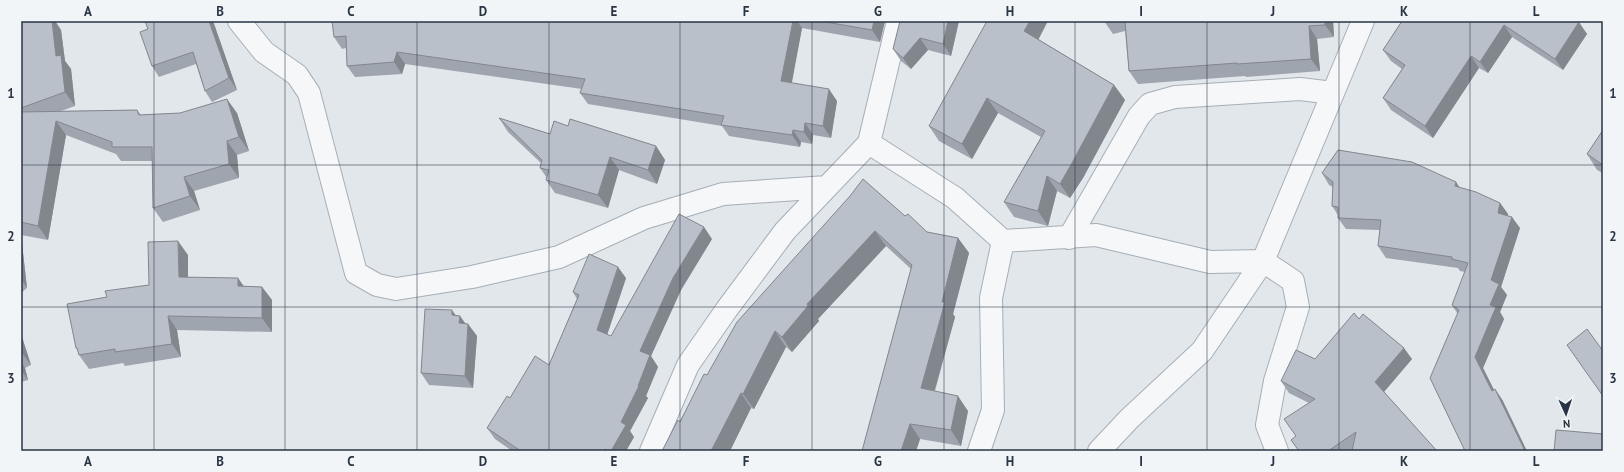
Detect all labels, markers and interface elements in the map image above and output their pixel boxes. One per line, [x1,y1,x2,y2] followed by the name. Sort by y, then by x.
[84,3,92,20] text: A
[216,3,224,20] text: B
[347,3,355,20] text: C
[479,3,487,20] text: D
[611,3,618,20] text: E
[743,3,750,20] text: F
[874,3,882,20] text: G
[1006,3,1014,20] text: H
[1139,3,1143,20] text: I
[1270,3,1275,20] text: J
[1400,3,1408,20] text: K
[1533,3,1540,20] text: L
[7,85,15,102] text: 1
[1609,85,1617,102] text: 1
[7,228,15,245] text: 2
[1609,228,1617,245] text: 2
[7,370,15,387] text: 3
[1609,370,1617,387] text: 3
[1546,394,1586,434] north arrow
[1563,417,1571,431] text: N
[84,453,92,470] text: A
[216,453,224,470] text: B
[347,453,355,470] text: C
[479,453,487,470] text: D
[611,453,618,470] text: E
[743,453,750,470] text: F
[874,453,882,470] text: G
[1006,453,1014,470] text: H
[1139,453,1143,470] text: I
[1270,453,1275,470] text: J
[1400,453,1408,470] text: K
[1533,453,1540,470] text: L

